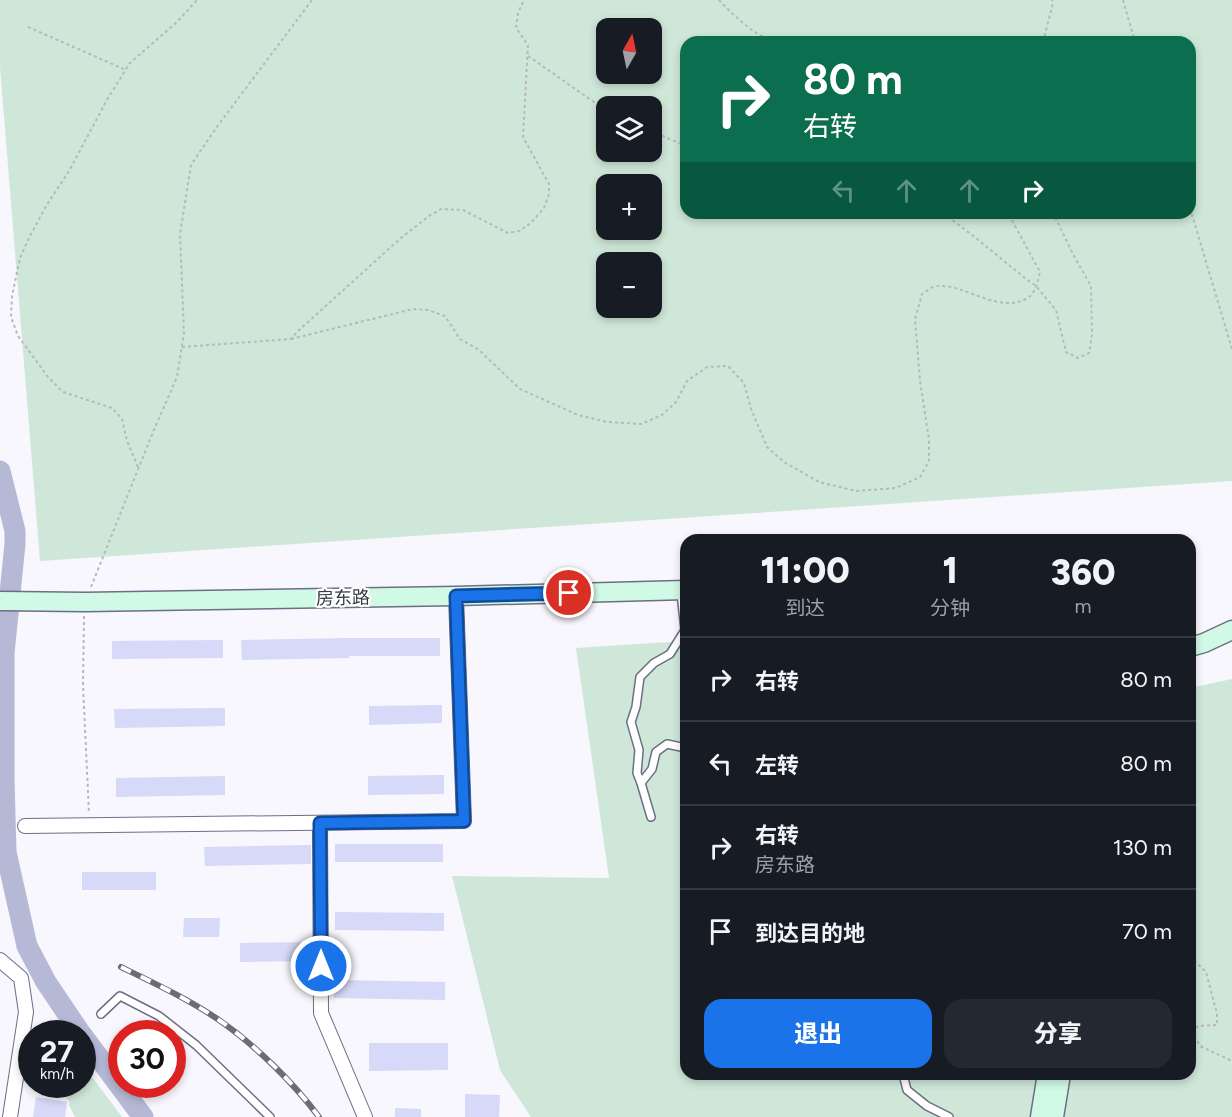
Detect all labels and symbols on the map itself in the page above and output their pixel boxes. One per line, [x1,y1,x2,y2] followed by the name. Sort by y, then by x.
[596,18,662,84] north arrow
[543,567,594,618] pin
[316,587,370,609] street label: 房东路
[289,934,353,998] position arrow
[108,1020,186,1098] speed limit sign: 30

